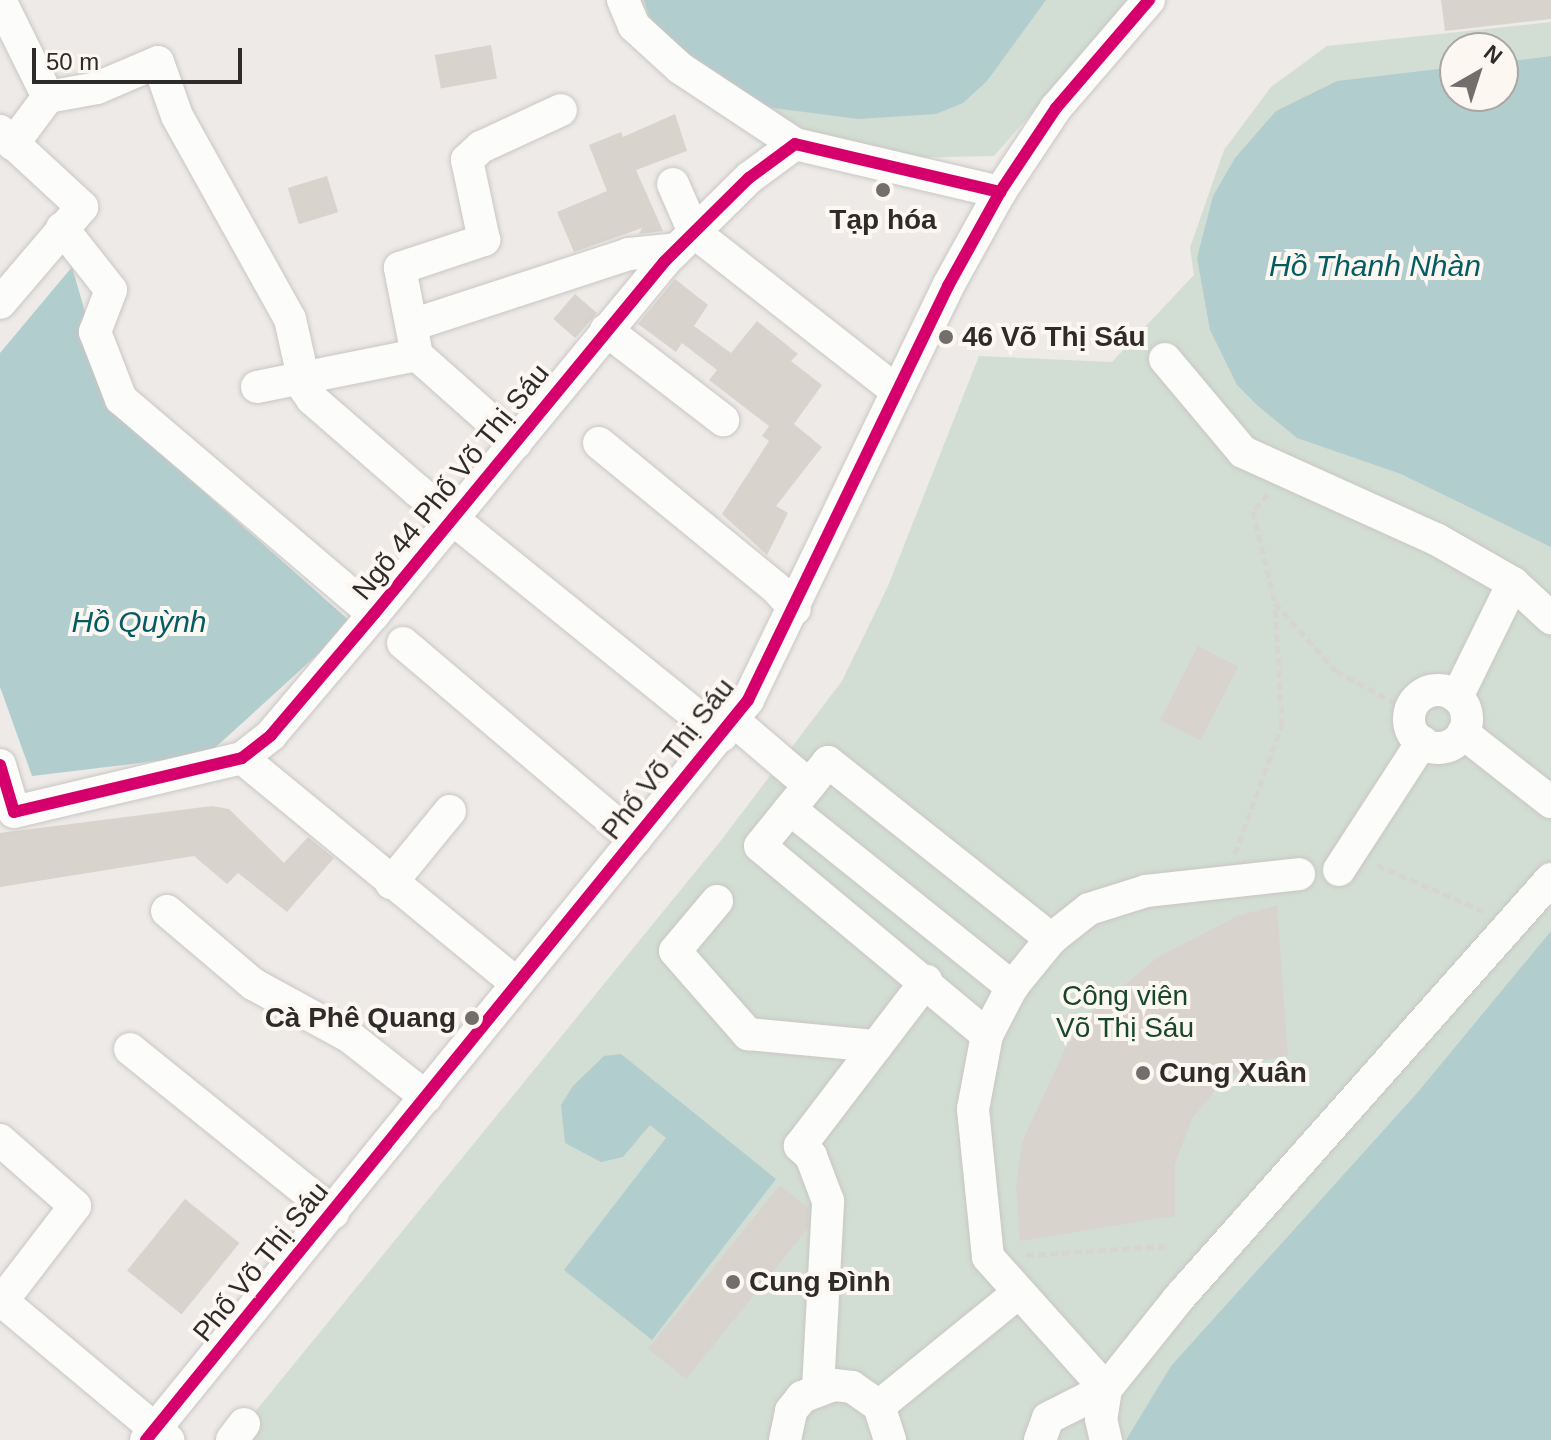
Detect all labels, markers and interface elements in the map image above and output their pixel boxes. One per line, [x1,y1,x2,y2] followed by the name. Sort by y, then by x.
[36,32,246,82] scale bar
[1439,32,1519,112] north arrow
[1479,40,1507,69] text: N
[46,48,99,75] text: 50 m
[874,181,892,199] marker: Tạp hóa
[829,203,937,237] place label: Tạp hóa
[1269,248,1481,284] water label: Hồ Thanh Nhàn
[962,320,1146,354] place label: 46 Võ Thị Sáu
[937,328,955,346] marker: 46 Võ Thị Sáu
[345,357,557,607] street label: Ngõ 44 Phố Võ Thị Sáu
[71,604,207,640] water label: Hồ Quỳnh
[594,671,742,847] street label: Phố Võ Thị Sáu
[1056,979,1194,1045] park label: Công viên Võ Thị Sáu
[265,1001,456,1035] place label: Cà Phê Quang
[463,1009,481,1027] marker: Cà Phê Quang
[1159,1056,1307,1090] place label: Cung Xuân
[1134,1064,1152,1082] marker: Cung Xuân
[186,1175,336,1349] street label: Phố Võ Thị Sáu
[749,1265,891,1299] place label: Cung Đình
[724,1273,742,1291] marker: Cung Đình

